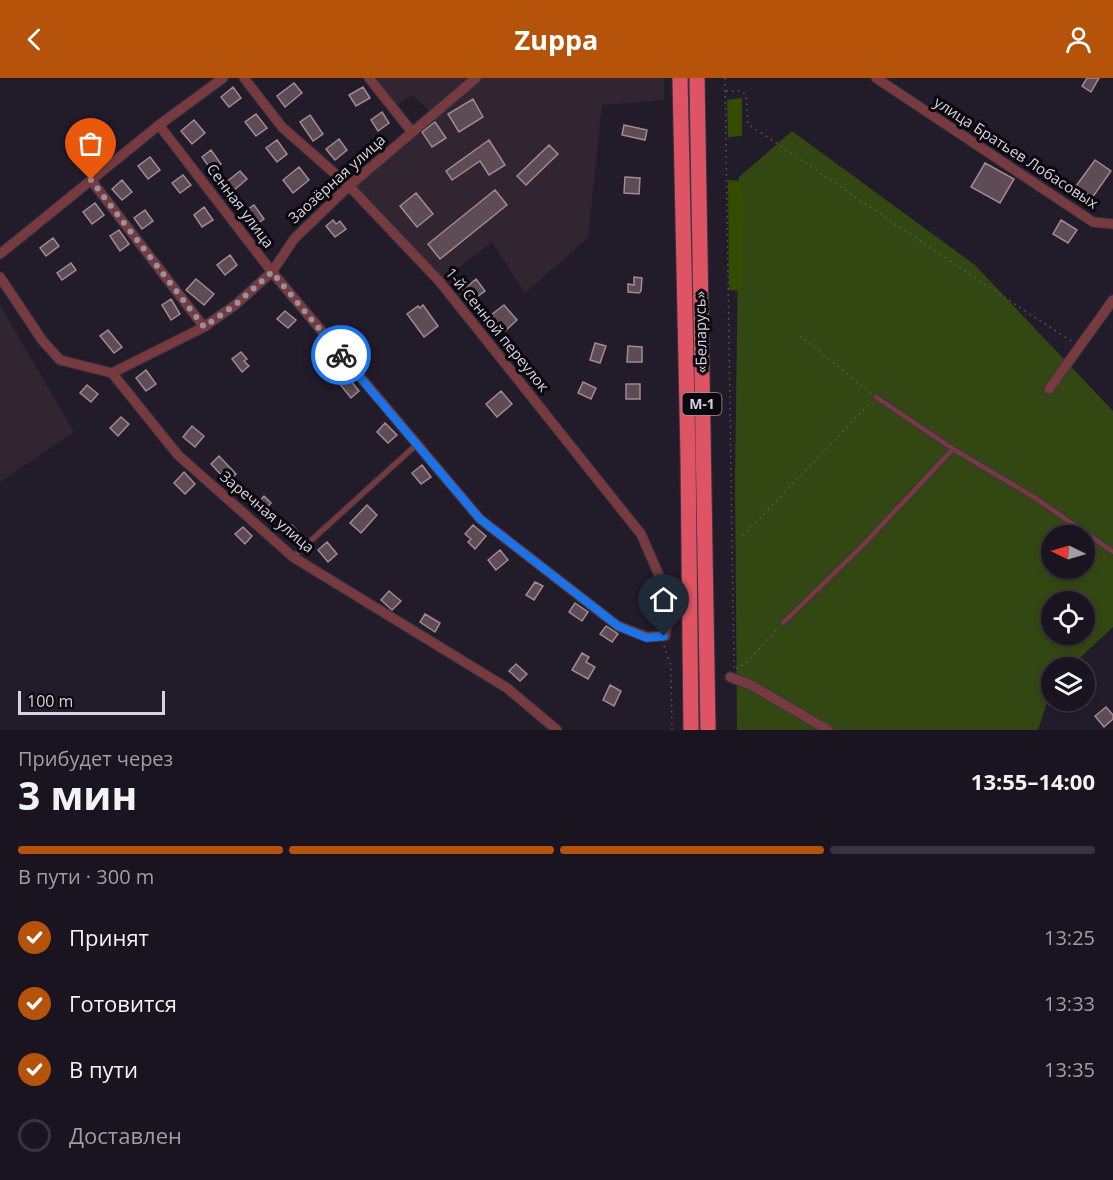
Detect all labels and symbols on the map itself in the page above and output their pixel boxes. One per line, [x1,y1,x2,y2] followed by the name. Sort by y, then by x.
[931,92,1103,213] street label: улица Братьев Лобасовых
[65,118,116,180] pin
[283,129,389,227] street label: Заозёрная улица
[202,159,279,252] street label: Сенная улица
[441,263,554,396] street label: 1-й Сенной переулок
[689,291,711,373] street label: «Беларусь»
[311,325,371,385] courier
[682,393,722,415] road number: М-1
[216,466,319,557] street label: Заречная улица
[1041,525,1095,579] north arrow
[638,574,689,636] pin
[18,688,165,716] scale bar

